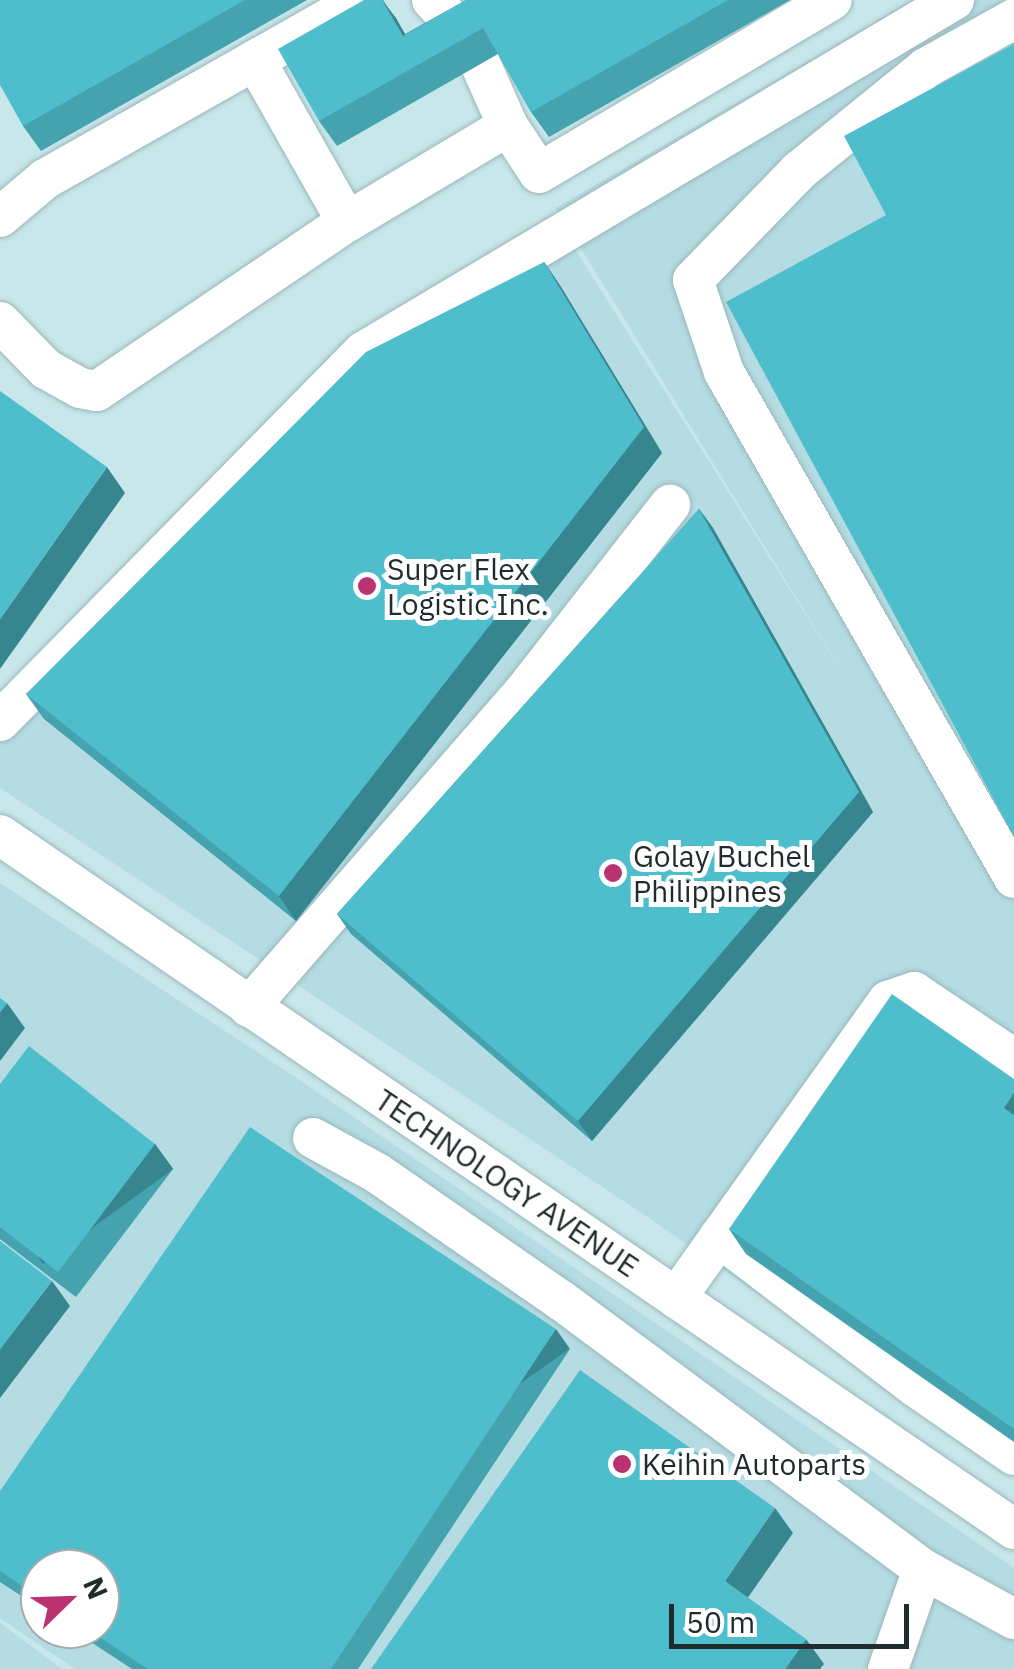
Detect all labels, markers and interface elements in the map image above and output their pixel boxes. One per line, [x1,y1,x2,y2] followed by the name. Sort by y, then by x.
[387,551,549,622] place label: Super Flex Logistic Inc.
[356,575,378,597] marker: Super Flex Logistic Inc.
[633,838,810,908] place label: Golay Buchel Philippines
[602,862,624,884] marker: Golay Buchel Philippines
[369,1081,645,1285] street label: TECHNOLOGY AVENUE
[642,1446,866,1482] place label: Keihin Autoparts
[611,1453,633,1475] marker: Keihin Autoparts
[20,1549,120,1649] north arrow
[75,1571,117,1604] text: N
[674,1584,914,1646] scale bar
[686,1602,755,1641] text: 50 m

